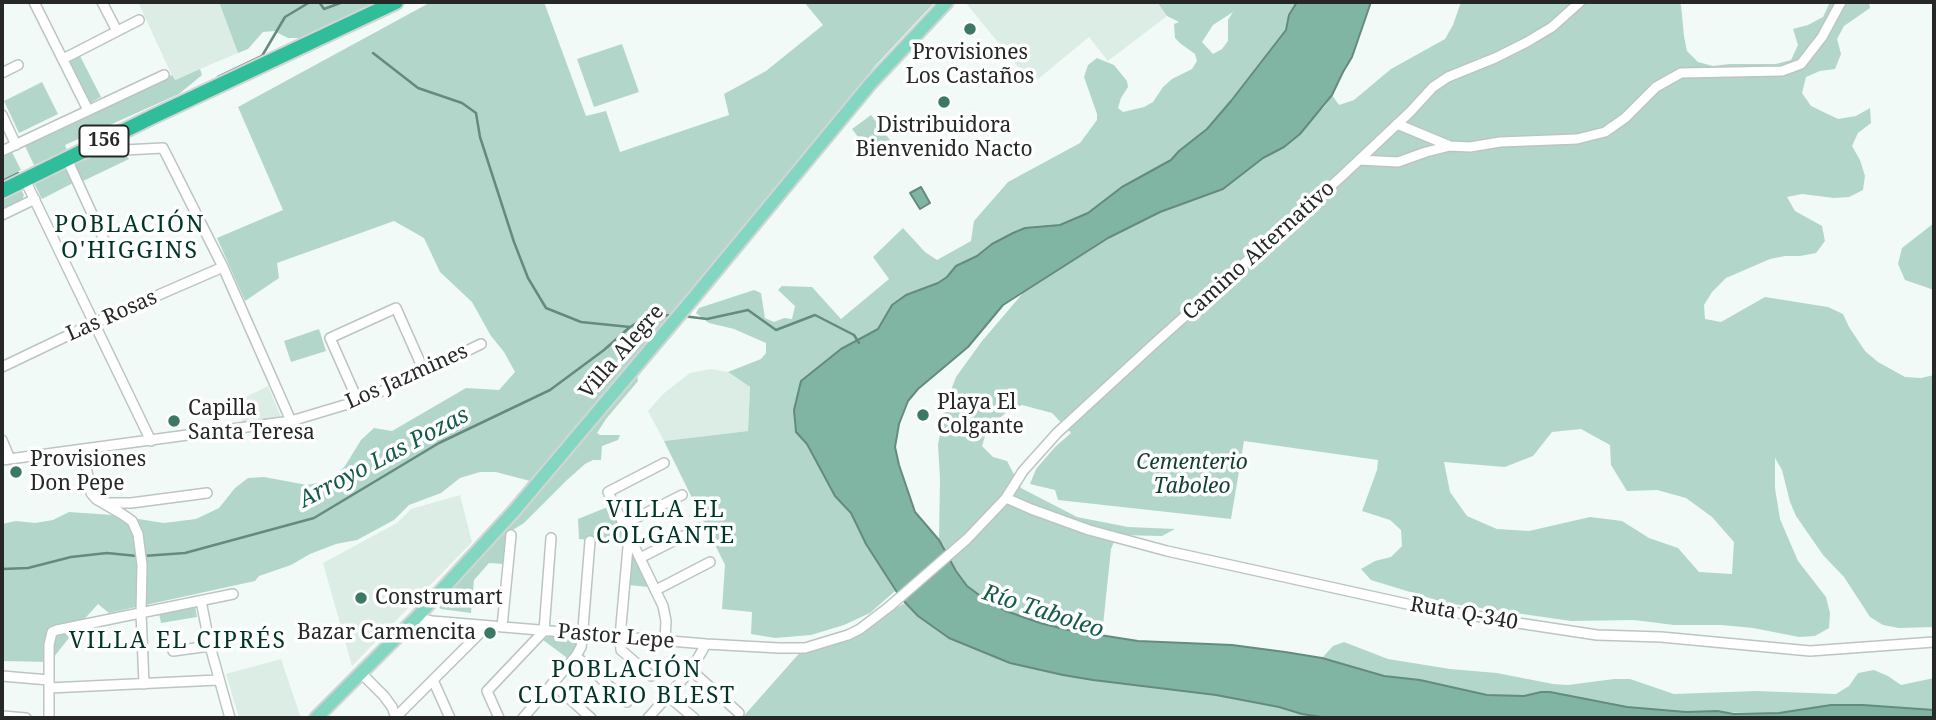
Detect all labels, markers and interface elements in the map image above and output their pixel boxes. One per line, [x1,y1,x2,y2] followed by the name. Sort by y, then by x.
[962,21,978,37] marker: Provisiones Los Castaños
[906,40,1034,90] place label: Provisiones Los Castaños
[936,94,952,110] marker: Distribuidora Bienvenido Nacto
[855,113,1033,163] place label: Distribuidora Bienvenido Nacto
[80,125,128,156] road number: 156
[1178,176,1340,326] street label: Camino Alternativo
[55,211,205,265] district label: POBLACIÓN O'HIGGINS
[63,285,161,347] street label: Las Rosas
[574,300,670,404] street label: Villa Alegre
[342,339,472,415] street label: Los Jazmines
[937,390,1024,440] place label: Playa El Colgante
[188,396,315,446] place label: Capilla Santa Teresa
[294,401,474,515] water label: Arroyo Las Pozas
[915,407,931,423] marker: Playa El Colgante
[166,413,182,429] marker: Capilla Santa Teresa
[30,447,146,497] place label: Provisiones Don Pepe
[1136,450,1248,500] park label: Cementerio Taboleo
[8,464,24,480] marker: Provisiones Don Pepe
[597,496,735,550] district label: VILLA EL COLGANTE
[979,579,1107,645] water label: Río Taboleo
[375,585,503,611] place label: Construmart
[353,590,369,606] marker: Construmart
[1408,592,1520,636] street label: Ruta Q-340
[556,619,676,655] street label: Pastor Lepe
[297,620,476,646] place label: Bazar Carmencita
[482,625,498,641] marker: Bazar Carmencita
[71,627,285,655] district label: VILLA EL CIPRÉS
[520,656,734,710] district label: POBLACIÓN CLOTARIO BLEST

